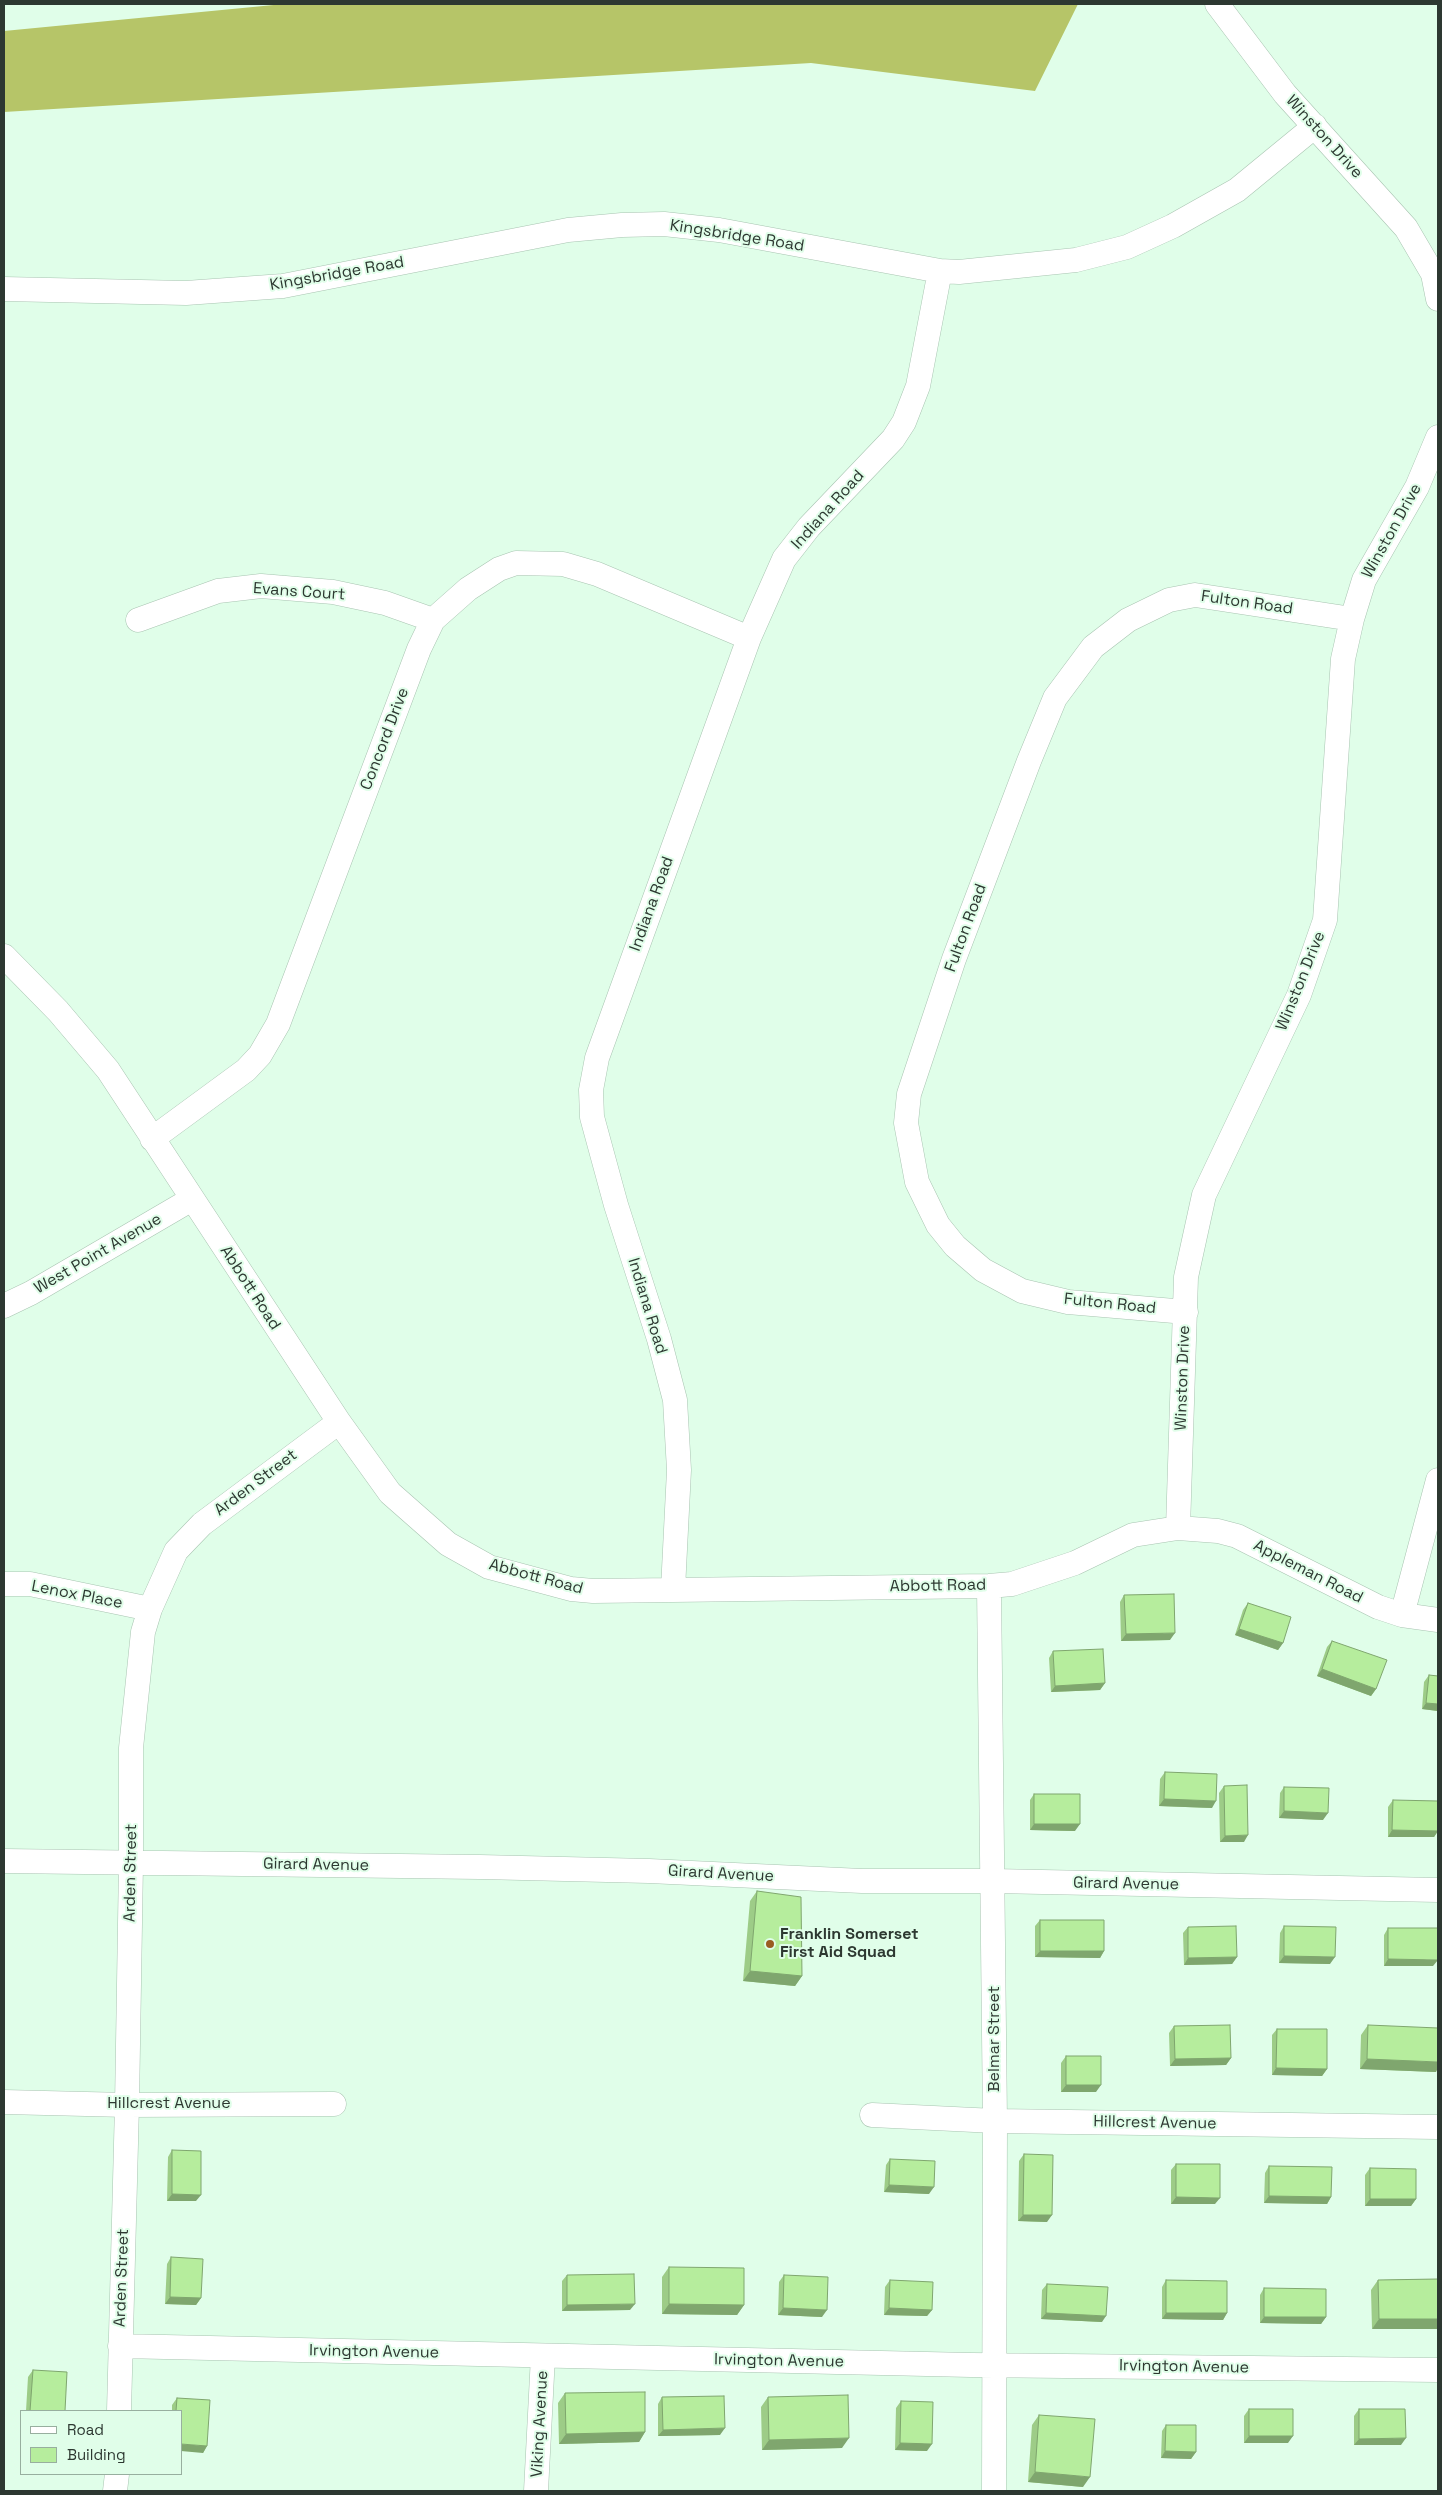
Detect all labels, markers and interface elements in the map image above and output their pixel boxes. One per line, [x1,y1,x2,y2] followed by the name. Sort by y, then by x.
[1282,91,1366,183] street label: Winston Drive
[668,216,806,256] street label: Kingsbridge Road
[268,253,406,295] street label: Kingsbridge Road
[788,467,868,553] street label: Indiana Road
[1358,480,1426,582] street label: Winston Drive
[252,579,346,605] street label: Evans Court
[1200,587,1294,619] street label: Fulton Road
[357,685,413,793] street label: Concord Drive
[626,854,678,954] street label: Indiana Road
[941,881,991,975] street label: Fulton Road
[1272,929,1330,1033] street label: Winston Drive
[31,1210,165,1298] street label: West Point Avenue
[216,1242,284,1334] street label: Abbott Road
[623,1256,671,1356] street label: Indiana Road
[1063,1290,1157,1318] street label: Fulton Road
[1172,1325,1194,1431] street label: Winston Drive
[211,1446,301,1520] street label: Arden Street
[1250,1536,1366,1608] street label: Appleman Road
[487,1555,585,1599] street label: Abbott Road
[890,1576,986,1596] street label: Abbott Road
[30,1577,124,1613] street label: Lenox Place
[121,1824,141,1922] street label: Arden Street
[263,1854,369,1876] street label: Girard Avenue
[668,1862,774,1886] street label: Girard Avenue
[1073,1873,1179,1895] street label: Girard Avenue
[780,1925,918,1963] place label: Franklin Somerset First Aid Squad
[764,1938,776,1950] marker: Franklin Somerset First Aid Squad
[985,1986,1005,2092] street label: Belmar Street
[107,2094,231,2114] street label: Hillcrest Avenue
[1093,2112,1217,2134] street label: Hillcrest Avenue
[111,2228,133,2328] street label: Arden Street
[309,2341,439,2363] street label: Irvington Avenue
[714,2350,844,2372] street label: Irvington Avenue
[1119,2356,1249,2378] street label: Irvington Avenue
[528,2370,552,2478] street label: Viking Avenue
[20,2410,182,2475] legend
[67,2420,104,2439] text: Road
[67,2445,126,2464] text: Building

